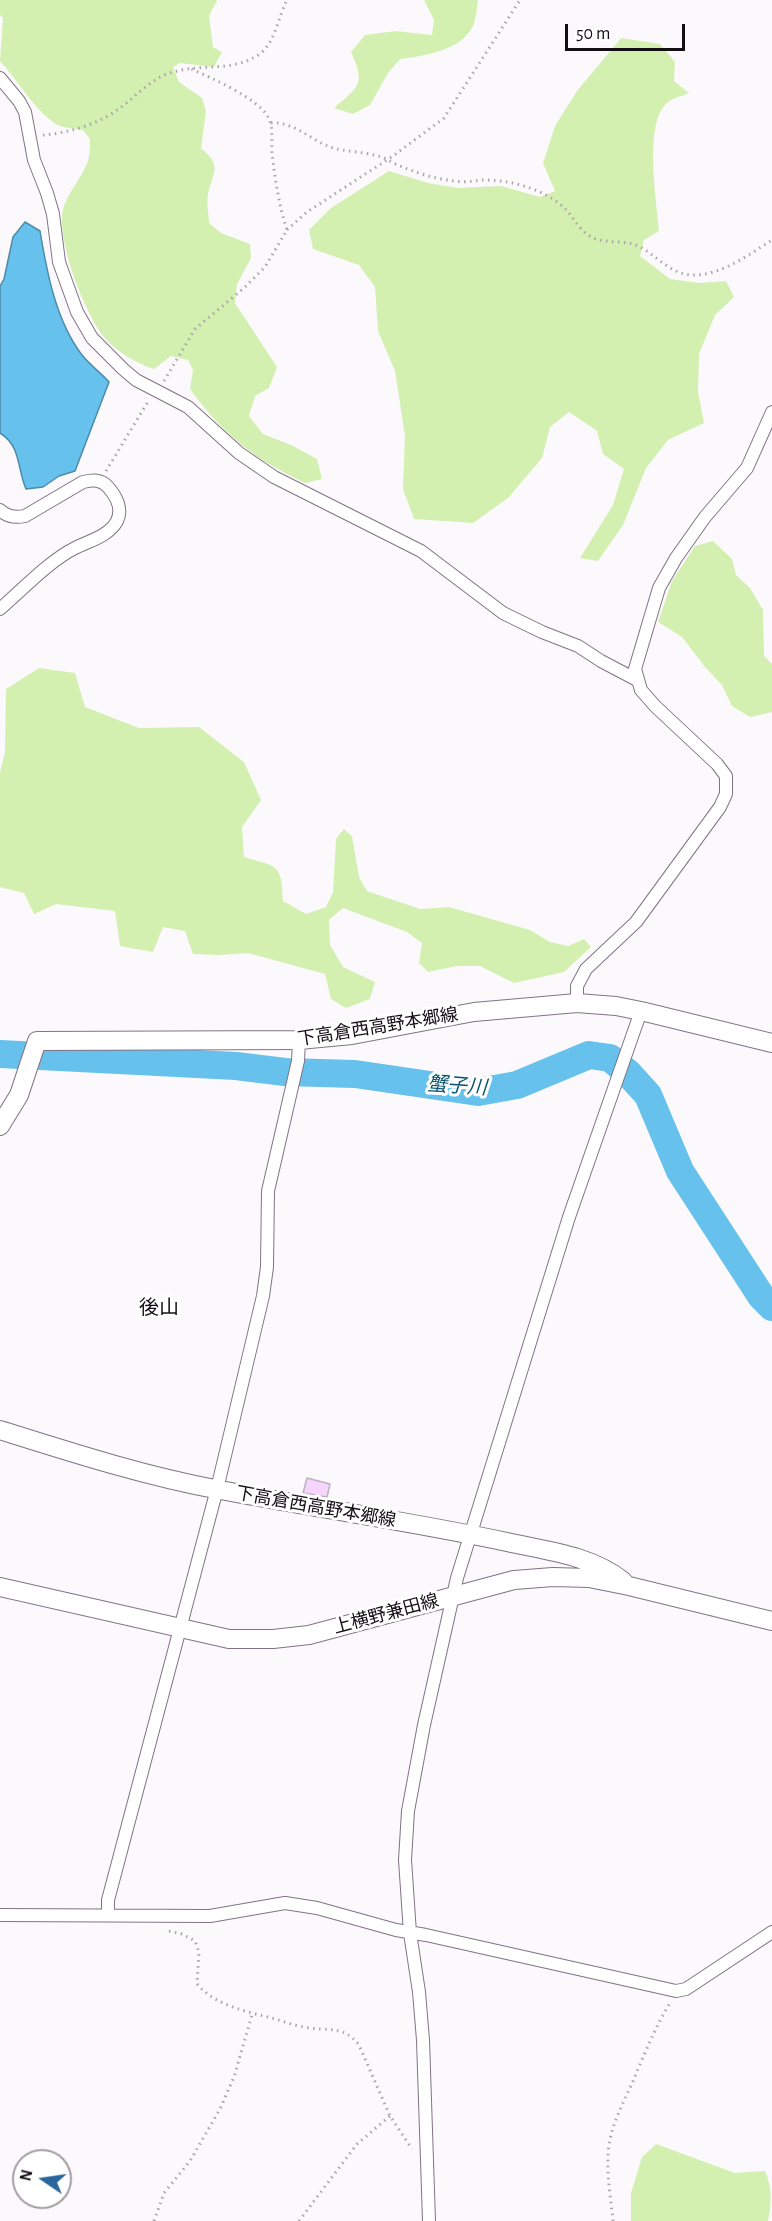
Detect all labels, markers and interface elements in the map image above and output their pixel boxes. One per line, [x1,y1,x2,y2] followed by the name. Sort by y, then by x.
[568,12,688,50] scale bar
[576,25,610,43] text: 50 m
[296,1004,460,1050] street label: 下高倉西高野本郷線
[426,1072,488,1100] water label: 蟹子川
[139,1296,179,1320] district label: 後山
[234,1482,398,1532] street label: 下高倉西高野本郷線
[331,1590,441,1638] street label: 上横野兼田線
[12,2149,72,2209] north arrow
[17,2168,35,2183] text: N

